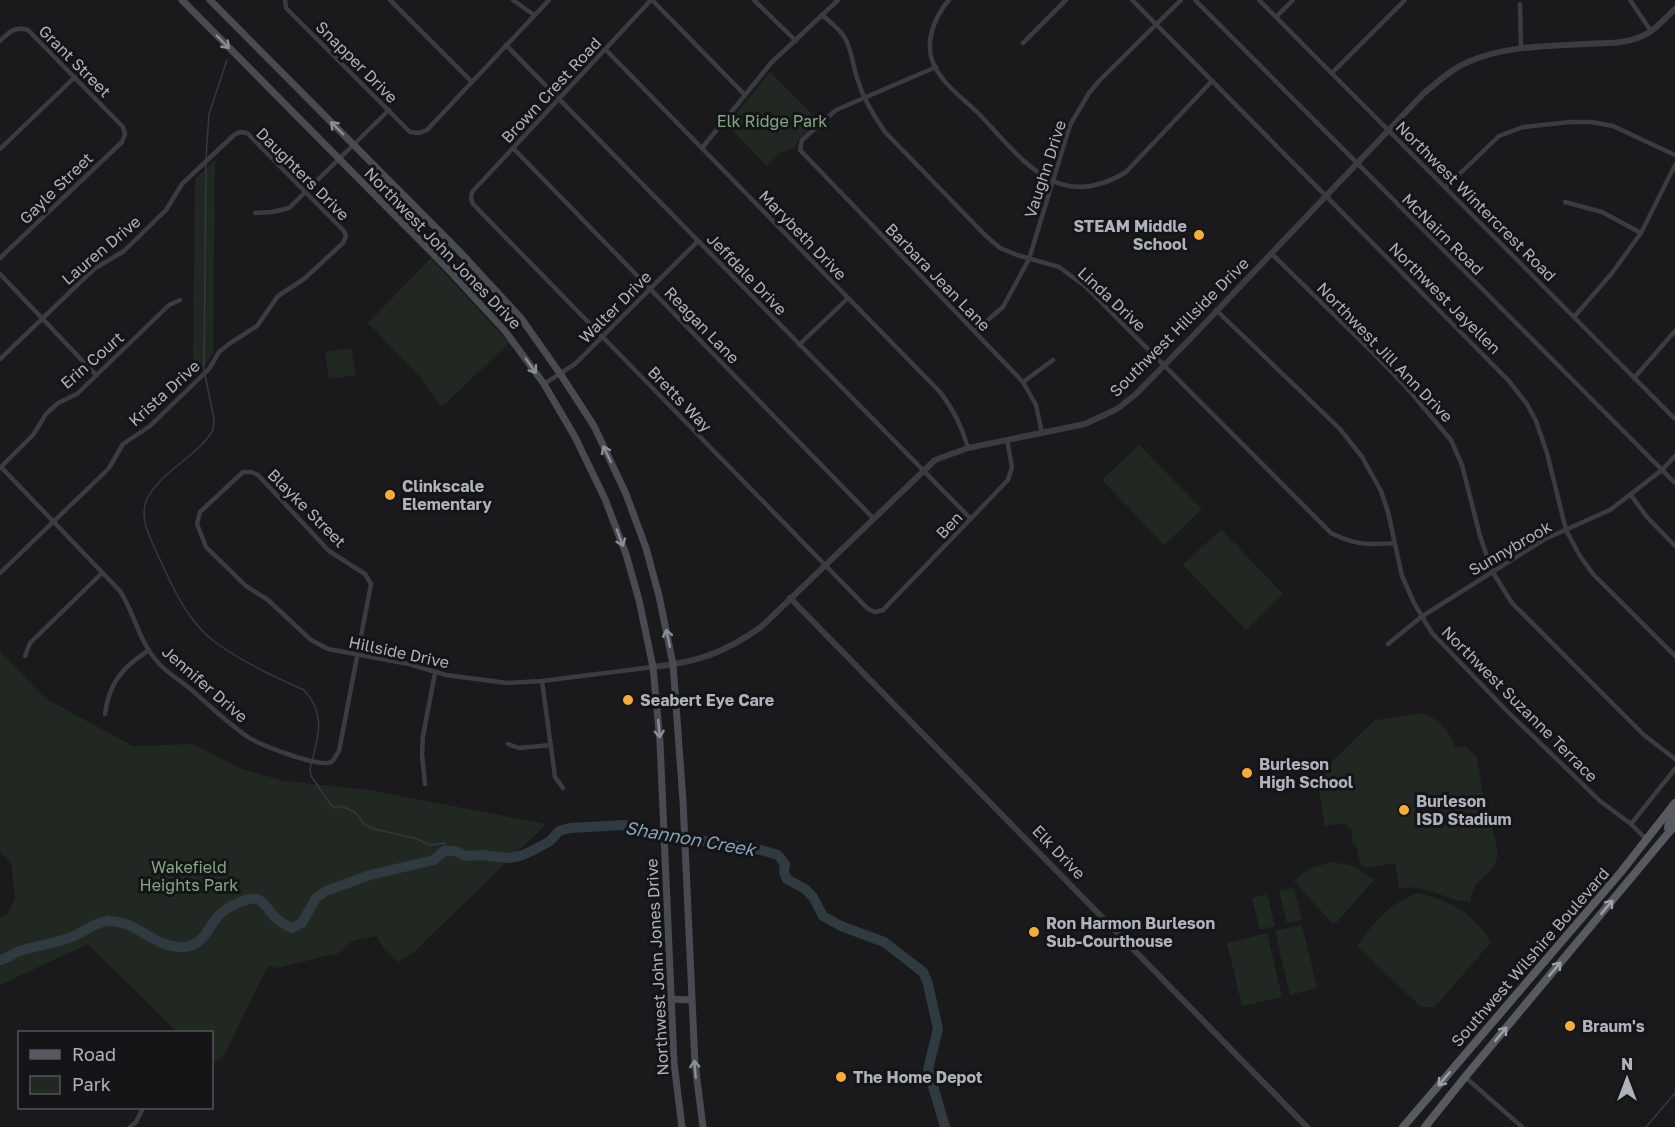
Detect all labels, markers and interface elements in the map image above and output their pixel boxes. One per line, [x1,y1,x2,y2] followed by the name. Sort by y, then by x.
[312,17,402,107] street label: Snapper Drive
[35,21,115,101] street label: Grant Street
[497,33,605,147] street label: Brown Crest Road
[216,34,231,49] one-way arrow
[717,111,827,131] park label: Elk Ridge Park
[1392,117,1560,285] street label: Northwest Wintercrest Road
[1020,118,1070,220] street label: Vaughn Drive
[329,120,344,135] one-way arrow
[252,123,354,225] street label: Daughters Drive
[15,148,97,228] street label: Gayle Street
[360,163,526,333] street label: Northwest John Jones Drive
[755,186,851,284] street label: Marybeth Drive
[1398,189,1488,279] street label: McNairn Road
[57,211,145,289] street label: Lauren Drive
[1073,216,1188,254] place label: STEAM Middle School
[881,219,995,335] street label: Barbara Jean Lane
[1192,228,1206,242] marker: STEAM Middle School
[703,229,791,319] street label: Jeffdale Drive
[1385,238,1505,358] street label: Northwest Jayellen
[1105,253,1253,401] street label: Southwest Hillside Drive
[1074,262,1150,336] street label: Linda Drive
[575,267,655,347] street label: Walter Drive
[1313,278,1457,426] street label: Northwest Jill Ann Drive
[660,282,744,368] street label: Reagan Lane
[56,327,128,393] street label: Erin Court
[124,356,204,430] street label: Krista Drive
[525,357,537,373] one-way arrow
[644,362,716,436] street label: Bretts Way
[601,445,613,463] one-way arrow
[264,465,350,551] street label: Blayke Street
[402,476,492,514] place label: Clinkscale Elementary
[383,488,397,502] marker: Clinkscale Elementary
[931,507,967,543] street label: Ben
[1465,516,1555,580] street label: Sunnybrook
[615,528,626,547] one-way arrow
[1438,622,1602,786] street label: Northwest Suzanne Terrace
[662,629,673,648] one-way arrow
[347,632,451,672] street label: Hillside Drive
[158,641,252,727] street label: Jennifer Drive
[640,690,774,710] place label: Seabert Eye Care
[621,693,635,707] marker: Seabert Eye Care
[654,718,665,738] one-way arrow
[1259,754,1354,792] place label: Burleson High School
[1240,766,1254,780] marker: Burleson High School
[1416,791,1512,829] place label: Burleson ISD Stadium
[1397,803,1411,817] marker: Burleson ISD Stadium
[624,816,759,861] water label: Shannon Creek
[1028,821,1090,883] street label: Elk Drive
[140,857,238,895] park label: Wakefield Heights Park
[641,858,673,1076] street label: Northwest John Jones Drive
[1447,863,1613,1051] street label: Southwest Wilshire Boulevard
[1601,899,1614,915] one-way arrow
[1046,913,1215,951] place label: Ron Harmon Burleson Sub-Courthouse
[1027,925,1041,939] marker: Ron Harmon Burleson Sub-Courthouse
[1549,961,1562,977] one-way arrow
[1582,1016,1645,1036] place label: Braum's
[1563,1019,1577,1033] marker: Braum's
[1494,1027,1508,1042] one-way arrow
[18,1031,213,1109] legend
[72,1043,116,1065] text: Road
[1597,1049,1657,1109] north arrow
[1621,1054,1633,1074] text: N
[689,1060,700,1080] one-way arrow
[853,1067,982,1087] place label: The Home Depot
[834,1070,848,1084] marker: The Home Depot
[1437,1071,1451,1086] one-way arrow
[72,1073,111,1095] text: Park

